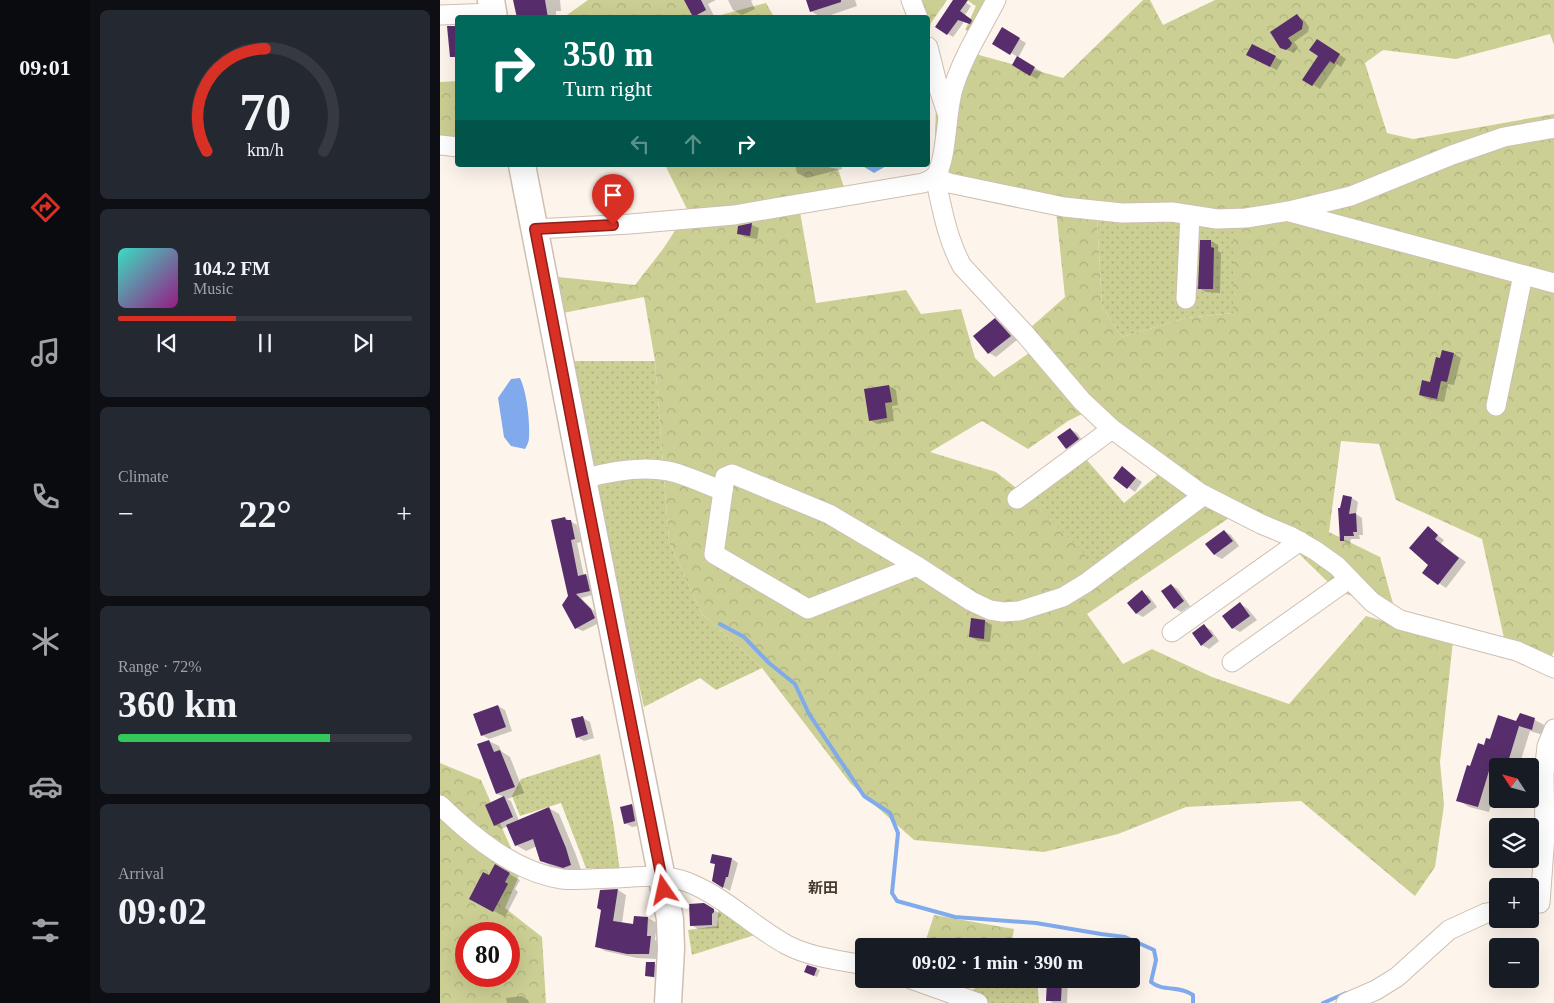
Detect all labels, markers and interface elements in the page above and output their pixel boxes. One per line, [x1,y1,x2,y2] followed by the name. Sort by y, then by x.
[480,35,545,100] icon: right
[563,35,653,74] text: 350 m
[19,55,71,80] text: 09:01
[563,76,652,101] text: Turn right
[239,84,291,141] text: 70
[626,130,654,158] icon: left
[679,130,707,158] icon: ahead
[732,130,760,158] icon: right
[247,140,283,160] text: km/h
[592,174,634,225] pin
[599,181,627,209] icon: arrive
[28,190,63,225] icon: directions
[193,258,270,279] text: 104.2 FM
[193,280,233,297] text: Music
[153,329,181,357] icon: previous
[251,329,279,357] icon: pause
[349,329,377,357] icon: next
[28,335,63,370] icon: music
[118,468,169,485] text: Climate
[28,479,63,514] icon: phone
[238,493,292,535] text: 22°
[118,498,134,529] text: −
[396,498,412,529] text: +
[28,624,63,659] icon: climate
[118,658,202,675] text: Range · 72%
[118,683,237,725] text: 360 km
[1489,758,1539,808] north arrow
[1489,758,1539,988] map controls
[28,769,63,804] icon: car
[1489,818,1539,868] button: layers
[637,863,689,915] position arrow
[118,865,164,882] text: Arrival
[1489,878,1539,928] button: +
[808,880,838,896] district label: 新田
[118,890,207,932] text: 09:02
[28,913,63,948] icon: filters
[455,922,520,987] speed limit sign: 80
[1489,938,1539,988] button: −
[912,952,1083,973] text: 09:02 · 1 min · 390 m

